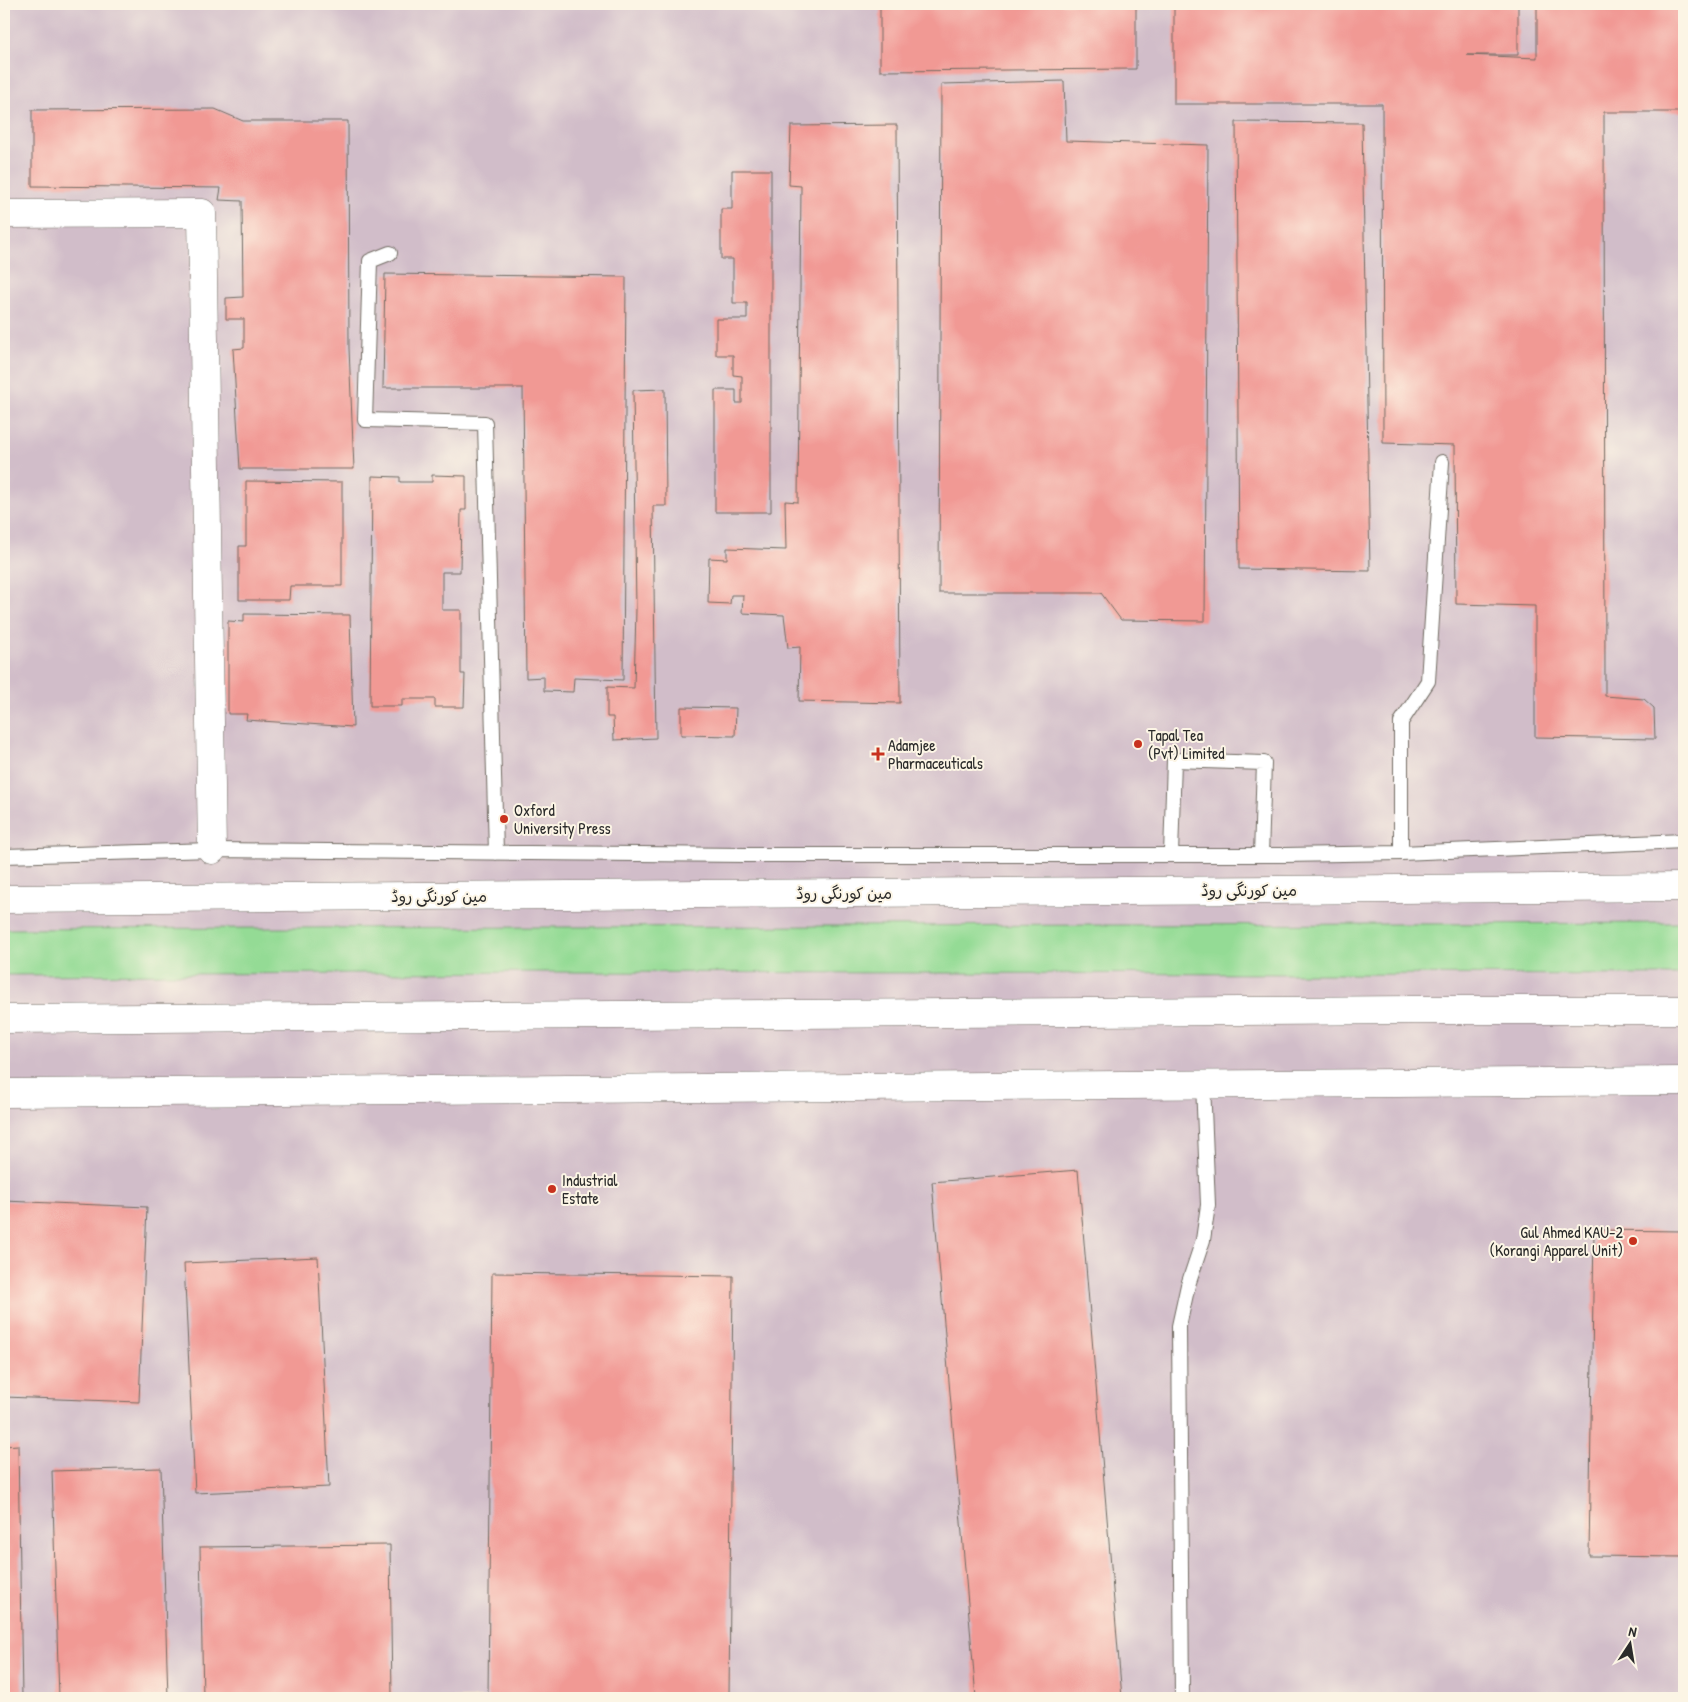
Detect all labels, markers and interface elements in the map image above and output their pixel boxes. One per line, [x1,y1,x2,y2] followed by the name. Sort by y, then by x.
[1148,724,1225,764] place label: Tapal Tea (Pvt) Limited
[888,734,983,774] place label: Adamjee Pharmaceuticals
[1132,738,1144,750] marker: Tapal Tea (Pvt) Limited
[872,748,884,760] marker: Adamjee Pharmaceuticals
[514,799,611,839] place label: Oxford University Press
[498,813,510,825] marker: Oxford University Press
[1201,879,1297,901] street label: مین کورنگی روڈ
[796,882,892,904] street label: مین کورنگی روڈ
[391,885,487,907] street label: مین کورنگی روڈ
[562,1169,618,1209] place label: Industrial Estate
[546,1183,558,1195] marker: Industrial Estate
[1490,1221,1624,1261] place label: Gul Ahmed KAU-2 (Korangi Apparel Unit)
[1627,1235,1639,1247] marker: Gul Ahmed KAU-2 (Korangi Apparel Unit)
[1606,1620,1656,1670] north arrow
[1627,1621,1639,1641] text: N

